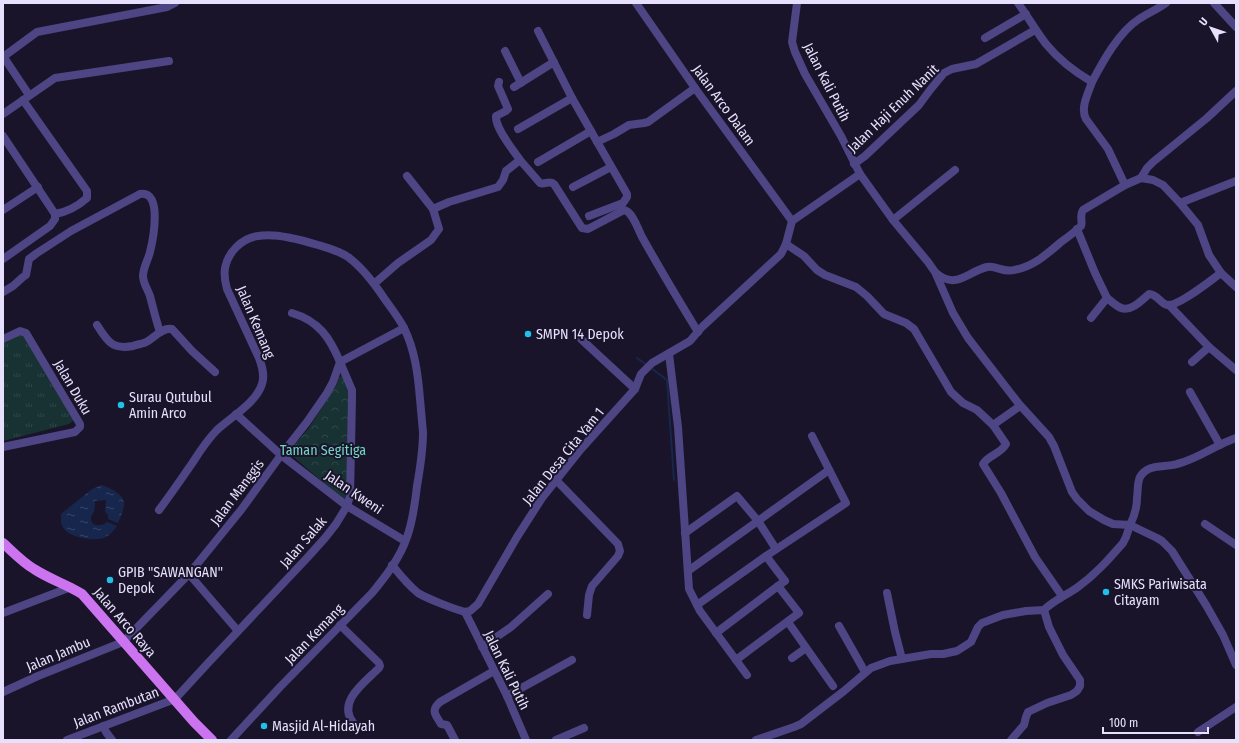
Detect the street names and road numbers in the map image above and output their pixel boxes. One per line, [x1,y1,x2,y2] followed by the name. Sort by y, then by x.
[799,40,854,124] street label: Jalan Kali Putih
[844,60,943,156] street label: Jalan Haji Enuh Nanit
[689,62,759,149] street label: Jalan Arco Dalam
[233,283,279,362] street label: Jalan Kemang
[50,357,95,418] street label: Jalan Duku
[519,404,608,508] street label: Jalan Desa Cita Yam 1
[207,456,268,529] street label: Jalan Manggis
[322,467,386,518] street label: Jalan Kweni
[277,513,331,571] street label: Jalan Salak
[90,584,160,661] street label: Jalan Arco Raya
[281,600,348,668] street label: Jalan Kemang
[480,628,533,713] street label: Jalan Kali Putih
[24,633,93,676] street label: Jalan Jambu
[71,683,161,732] street label: Jalan Rambutan

